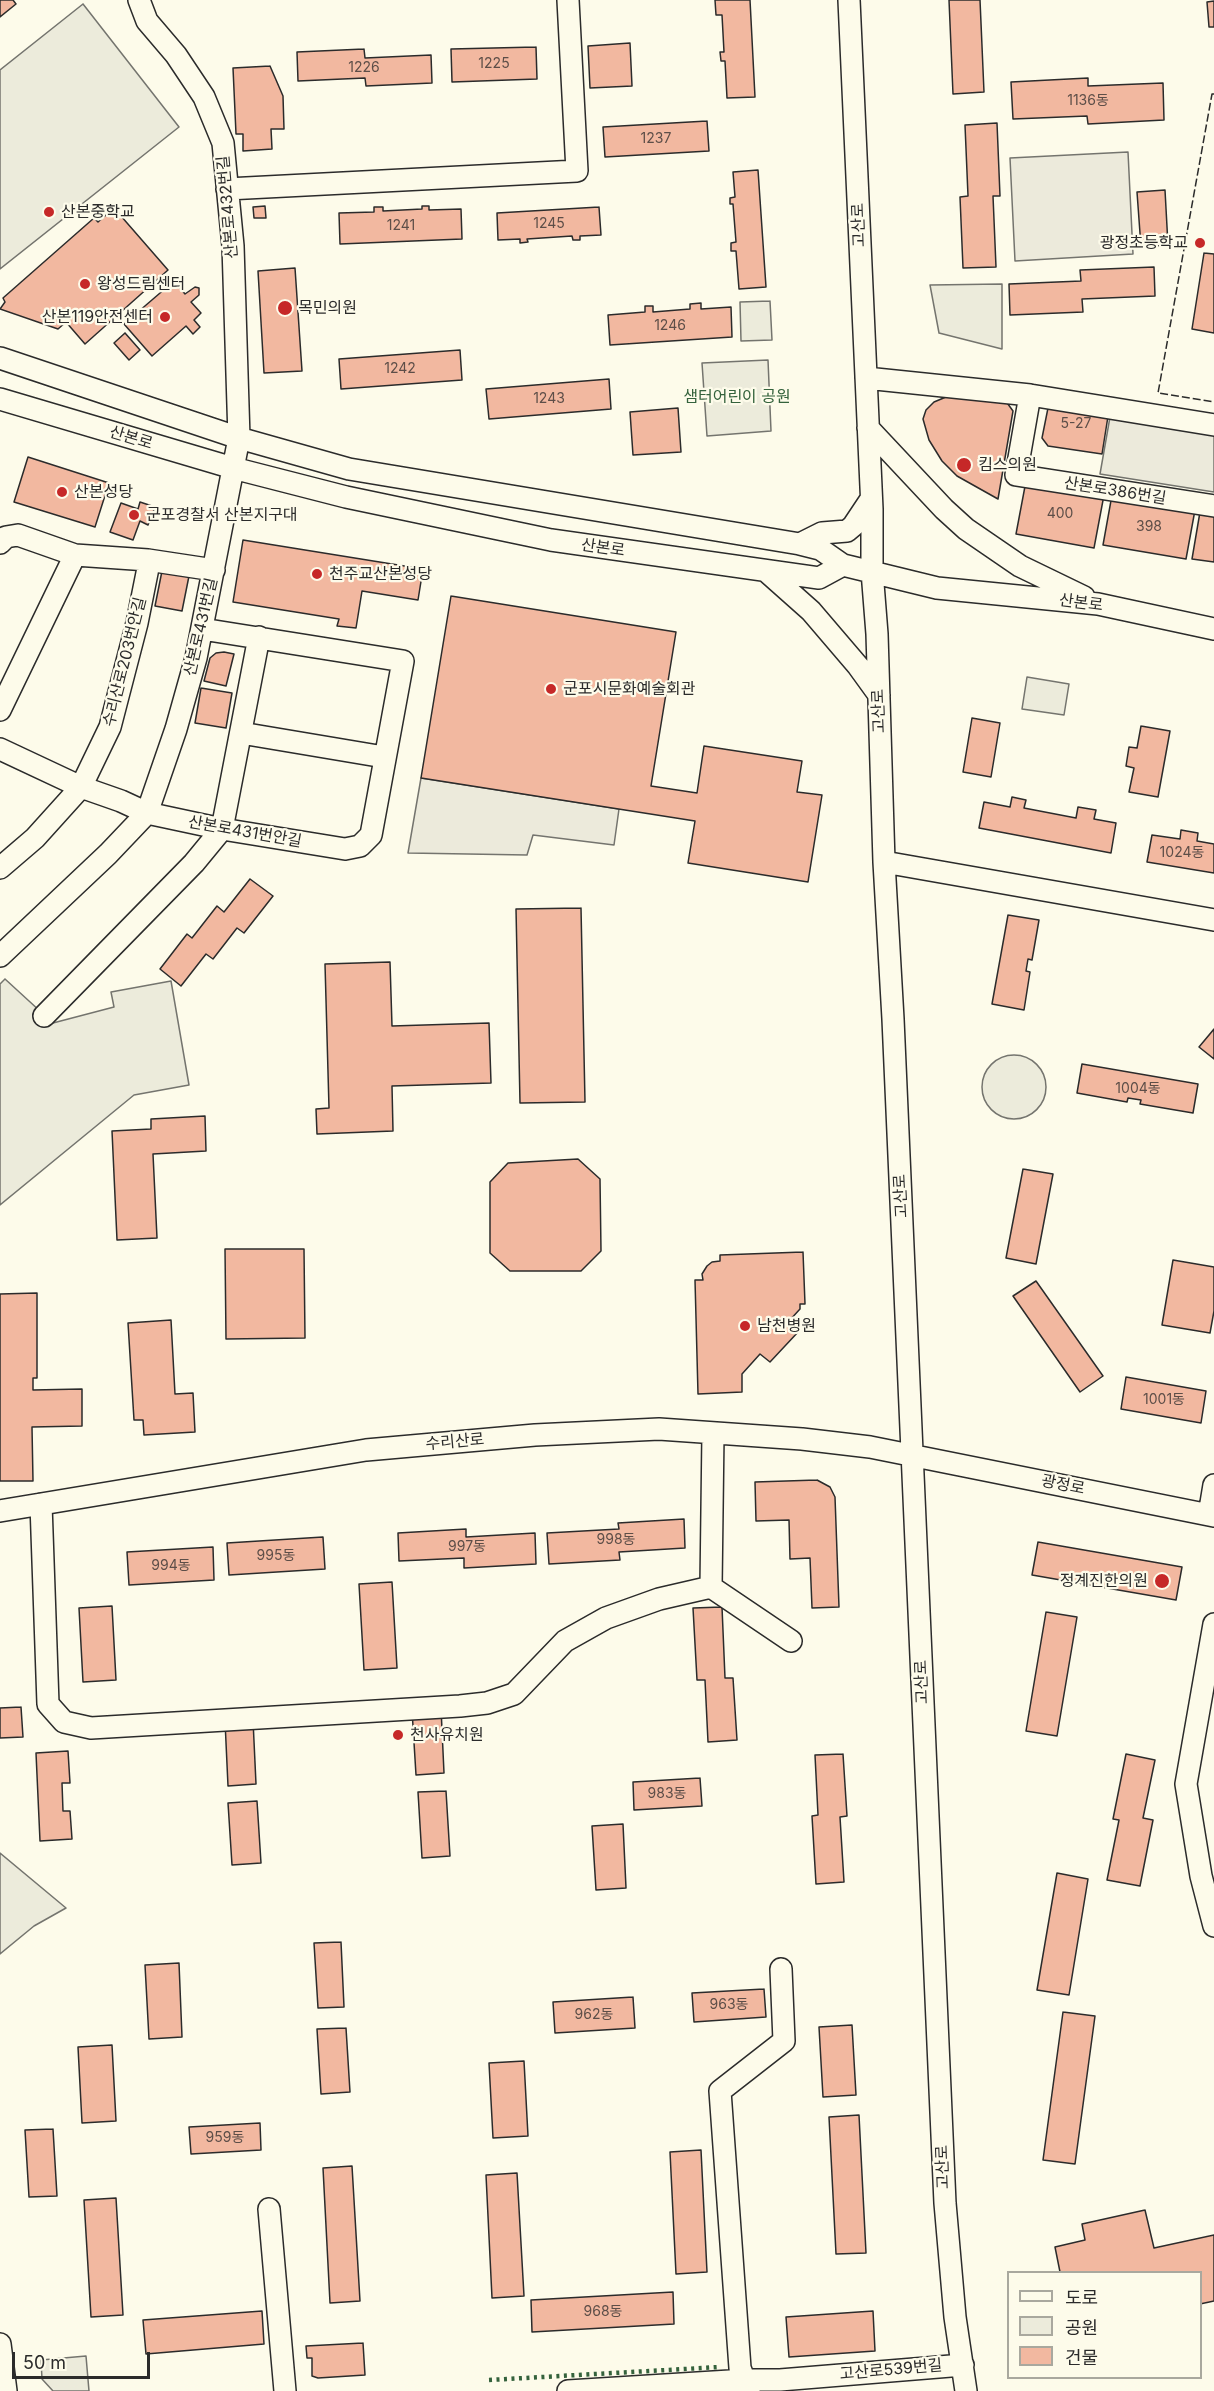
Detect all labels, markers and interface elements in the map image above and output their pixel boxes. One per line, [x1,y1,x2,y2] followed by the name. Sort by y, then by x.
[478,56,510,72] house number: 1225
[348,60,380,76] house number: 1226
[1067,93,1109,109] house number: 1136동
[641,131,671,147] house number: 1237
[214,155,242,259] street label: 산본로432번길
[61,202,135,222] place label: 산본중학교
[849,203,869,247] street label: 고산로
[42,205,56,219] marker: 산본중학교
[533,216,565,232] house number: 1245
[387,218,415,234] house number: 1241
[1100,233,1188,253] place label: 광정초등학교
[1193,236,1207,250] marker: 광정초등학교
[97,274,185,294] place label: 왕성드림센터
[78,277,92,291] marker: 왕성드림센터
[298,298,357,318] place label: 목민의원
[276,299,294,317] marker: 목민의원
[42,307,153,327] place label: 산본119안전센터
[158,310,172,324] marker: 산본119안전센터
[654,318,686,334] house number: 1246
[384,361,416,377] house number: 1242
[683,387,791,407] park label: 샘터어린이 공원
[533,391,565,407] house number: 1243
[1061,416,1091,432] house number: 5-27
[107,422,155,454] street label: 산본로
[978,455,1037,475] place label: 킴스의원
[955,456,973,474] marker: 킴스의원
[1062,473,1168,509] street label: 산본로386번길
[74,482,133,502] place label: 산본성당
[55,485,69,499] marker: 산본성당
[146,505,298,525] place label: 군포경찰서 산본지구대
[1047,506,1073,522] house number: 400
[127,508,141,522] marker: 군포경찰서 산본지구대
[1136,519,1162,535] house number: 398
[580,535,626,561] street label: 산본로
[329,564,432,584] place label: 천주교산본성당
[310,567,324,581] marker: 천주교산본성당
[180,576,222,678] street label: 산본로431번길
[1058,591,1104,615] street label: 산본로
[100,595,150,729] street label: 수리산로203번안길
[563,679,695,699] place label: 군포시문화예술회관
[544,682,558,696] marker: 군포시문화예술회관
[869,689,889,733] street label: 고산로
[187,813,303,851] street label: 산본로431번안길
[1160,845,1204,861] house number: 1024동
[1115,1081,1161,1097] house number: 1004동
[890,1173,912,1219] street label: 고산로
[757,1316,816,1336] place label: 남천병원
[738,1319,752,1333] marker: 남천병원
[1143,1392,1185,1408] house number: 1001동
[425,1430,485,1454] street label: 수리산로
[1039,1471,1087,1499] street label: 광정로
[597,1532,635,1548] house number: 998동
[448,1539,486,1555] house number: 997동
[257,1548,295,1564] house number: 995동
[151,1558,191,1574] house number: 994동
[1060,1571,1148,1591] place label: 정계진한의원
[1153,1572,1171,1590] marker: 정계진한의원
[912,1660,932,1704] street label: 고산로
[410,1725,484,1745] place label: 천사유치원
[391,1728,405,1742] marker: 천사유치원
[648,1786,686,1802] house number: 983동
[710,1997,748,2013] house number: 963동
[575,2007,613,2023] house number: 962동
[206,2130,244,2146] house number: 959동
[933,2145,953,2189] street label: 고산로
[1007,2271,1202,2379] legend
[1065,2287,1098,2308] text: 도로
[584,2304,622,2320] house number: 968동
[1065,2317,1098,2338] text: 공원
[15,2340,153,2378] scale bar
[1065,2347,1098,2368] text: 건물
[23,2352,66,2373] text: 50 m
[839,2356,943,2384] street label: 고산로539번길

